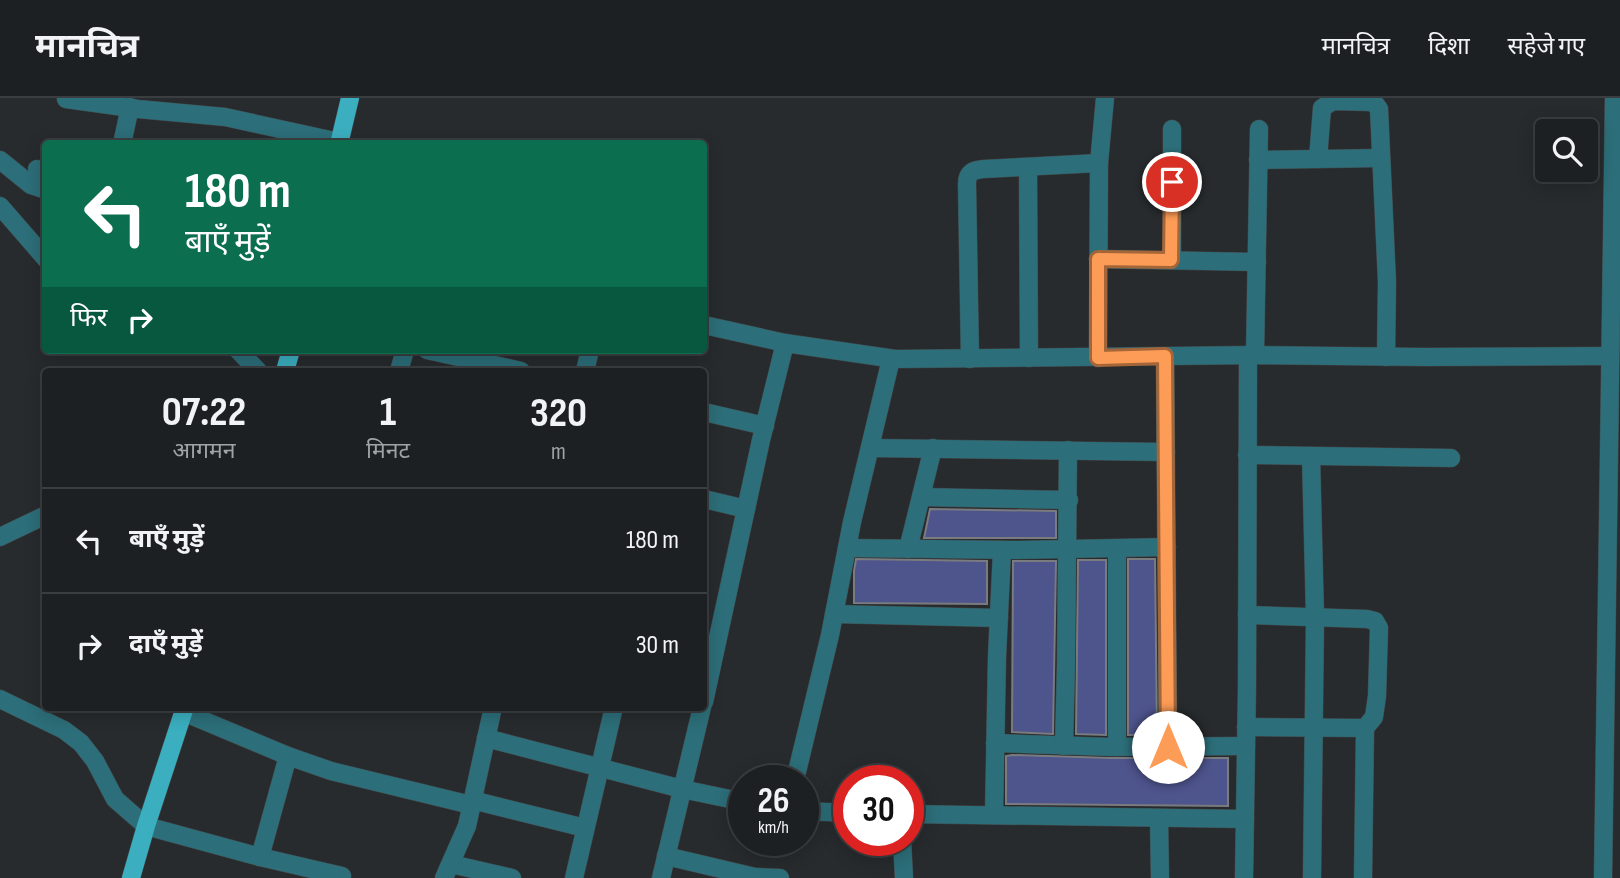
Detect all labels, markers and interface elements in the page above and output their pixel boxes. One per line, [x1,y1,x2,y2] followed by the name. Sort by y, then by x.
[35,27,139,67] text: मानचित्र
[1322,32,1390,61] text: मानचित्र
[1428,32,1470,61] text: दिशा
[1508,32,1585,61] text: सहेजे गए
[1535,119,1598,182] map controls
[1535,119,1598,182] button: search
[1142,152,1202,212] pin
[185,163,291,222] text: 180 m
[1153,163,1191,201] icon: arrive
[70,168,161,259] icon: left
[185,223,271,262] text: बाएँ मुड़ें
[121,301,159,339] icon: right
[70,303,107,334] text: फिर
[162,387,246,438] text: 07:22
[380,387,396,438] text: 1
[530,388,587,439] text: 320
[172,437,235,465] text: आगमन
[366,437,410,465] text: मिनट
[551,438,566,466] text: m
[70,522,108,560] icon: left
[129,524,204,555] text: बाएँ मुड़ें
[626,525,679,556] text: 180 m
[70,627,108,665] icon: right
[129,629,203,660] text: दाएँ मुड़ें
[636,630,679,661] text: 30 m
[1131,710,1205,784] position arrow
[833,765,924,856] speed limit sign: 30
[758,780,789,823] text: 26
[758,817,789,838] text: km/h

